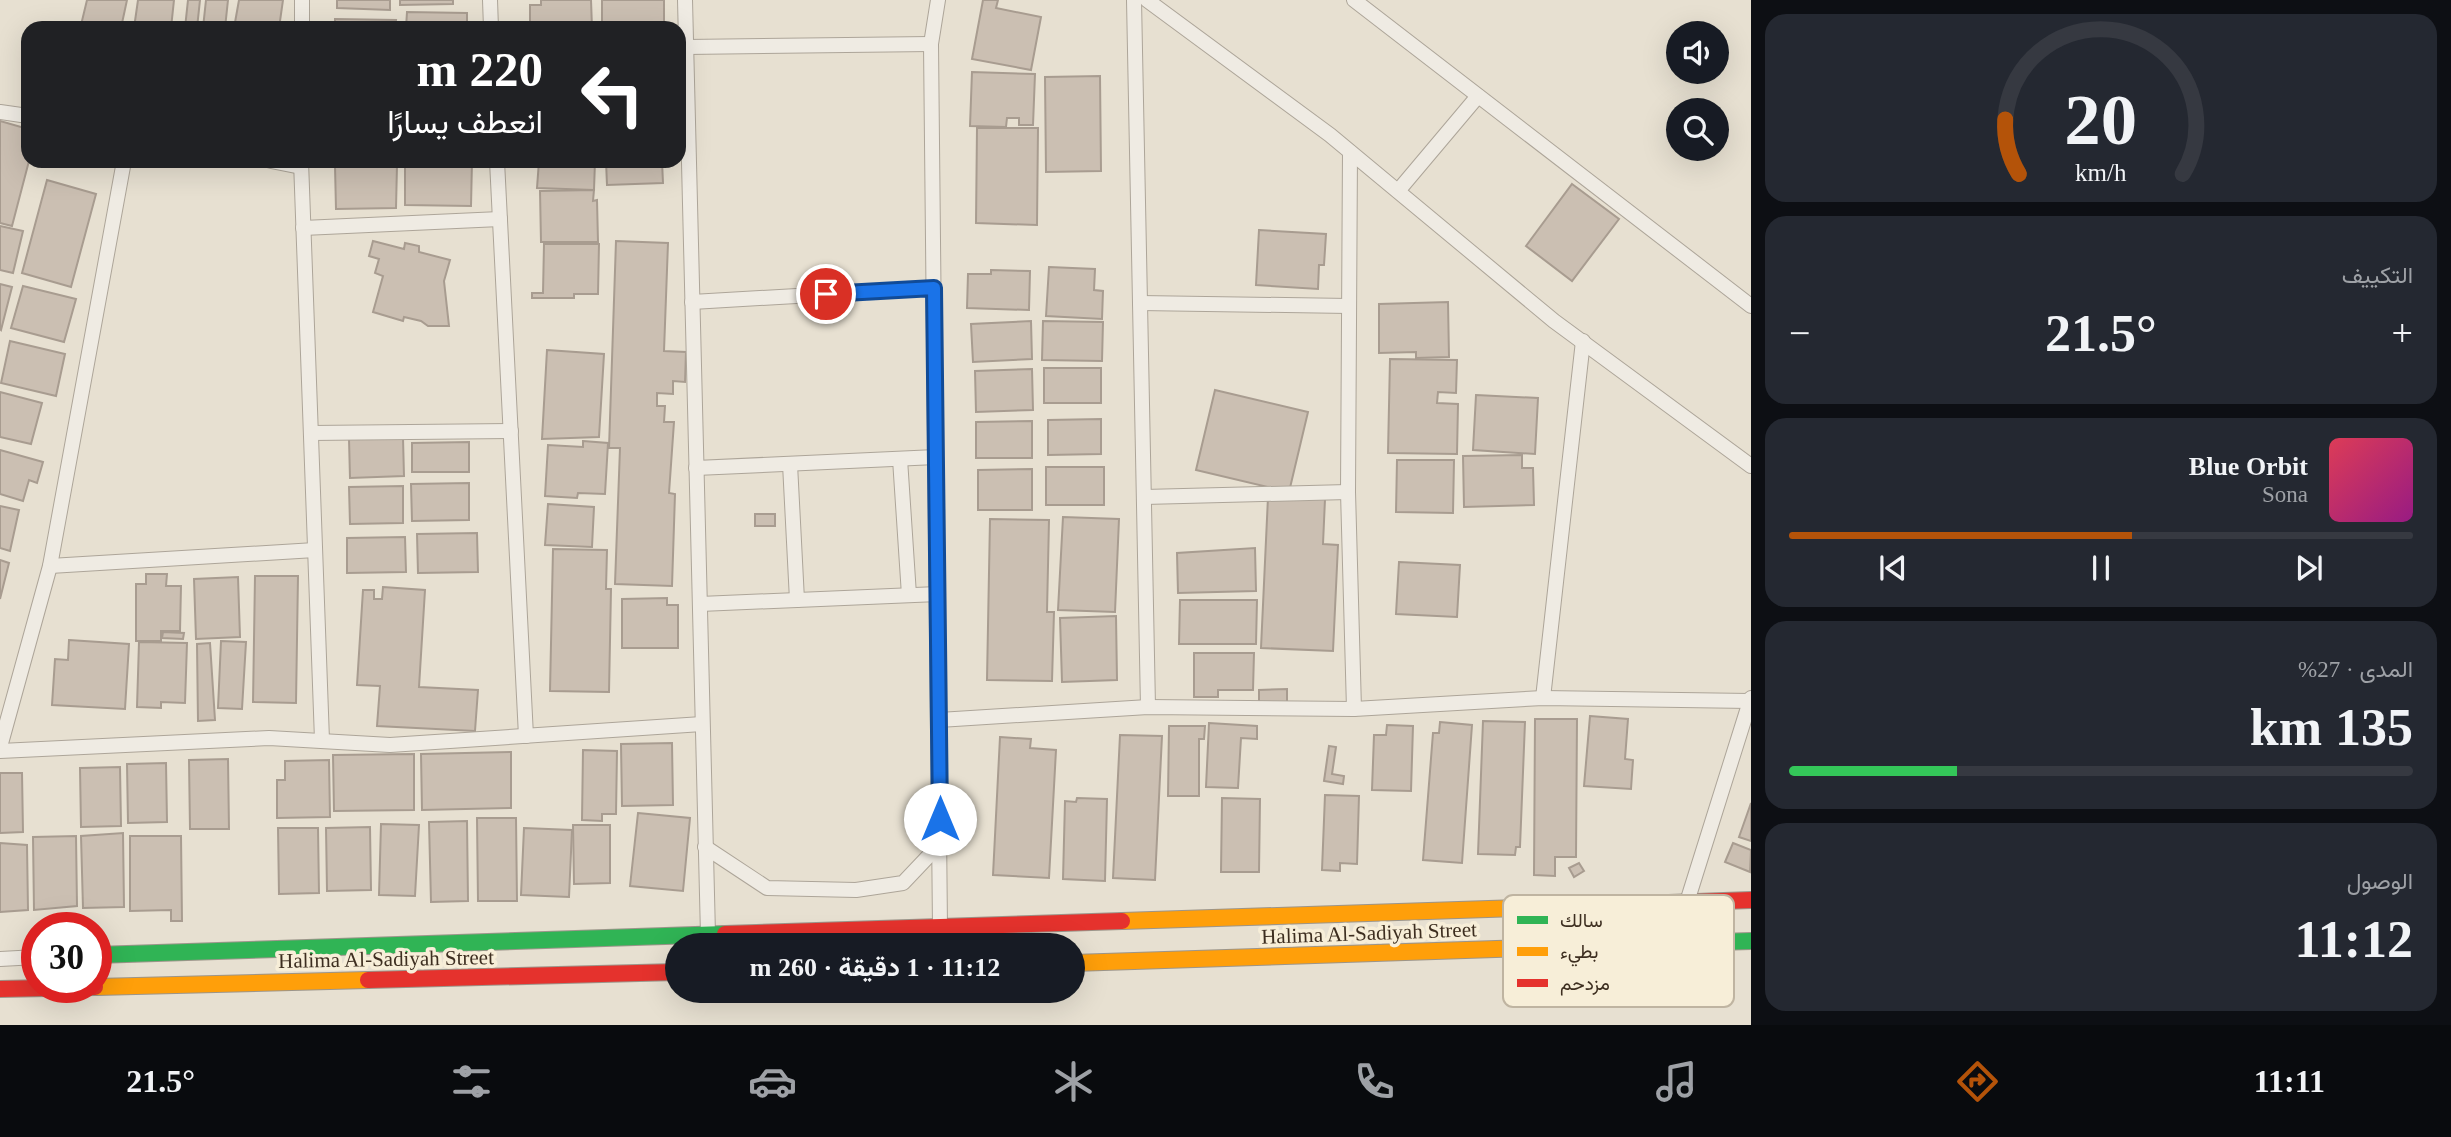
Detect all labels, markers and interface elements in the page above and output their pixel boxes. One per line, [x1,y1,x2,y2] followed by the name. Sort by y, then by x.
[1666,21,1729,161] map controls
[1666,21,1729,84] button: sound
[416,42,543,97] text: 220 m
[567,49,658,140] icon: left
[2065,79,2137,160] text: 20
[1666,98,1729,161] button: search
[387,104,543,140] text: انعطف يسارًا
[2075,159,2127,186] text: km/h
[2342,263,2413,288] text: التكييف
[796,264,856,324] pin
[807,275,845,313] icon: arrive
[2045,305,2157,362] text: 21.5°
[1789,312,1810,354] text: −
[2392,312,2413,354] text: +
[2189,452,2308,481] text: Blue Orbit
[2262,482,2308,507] text: Sona
[1874,549,1912,587] icon: previous
[2082,549,2120,587] icon: pause
[2290,549,2328,587] icon: next
[2298,657,2413,682] text: المدى · 27%
[2250,699,2413,756] text: 135 km
[903,782,977,856] position arrow
[2347,869,2413,894] text: الوصول
[1503,895,1734,1007] legend
[1560,910,1603,931] text: سالك
[2295,911,2413,968] text: 11:12
[21,912,112,1003] speed limit sign: 30
[1261,917,1477,949] street label: Halima Al-Sadiyah Street
[1560,941,1598,967] text: بطيء
[278,945,494,973] street label: Halima Al-Sadiyah Street
[750,953,1000,982] text: 11:12 · 1 دقيقة · 260 m
[1560,973,1610,996] text: مزدحم
[447,1057,496,1106] icon: filters
[748,1057,797,1106] icon: car
[1049,1057,1098,1106] icon: climate
[1350,1057,1399,1106] icon: phone
[1652,1057,1701,1106] icon: music
[1953,1057,2002,1106] icon: directions
[126,1063,195,1099] text: 21.5°
[2254,1063,2325,1099] text: 11:11

